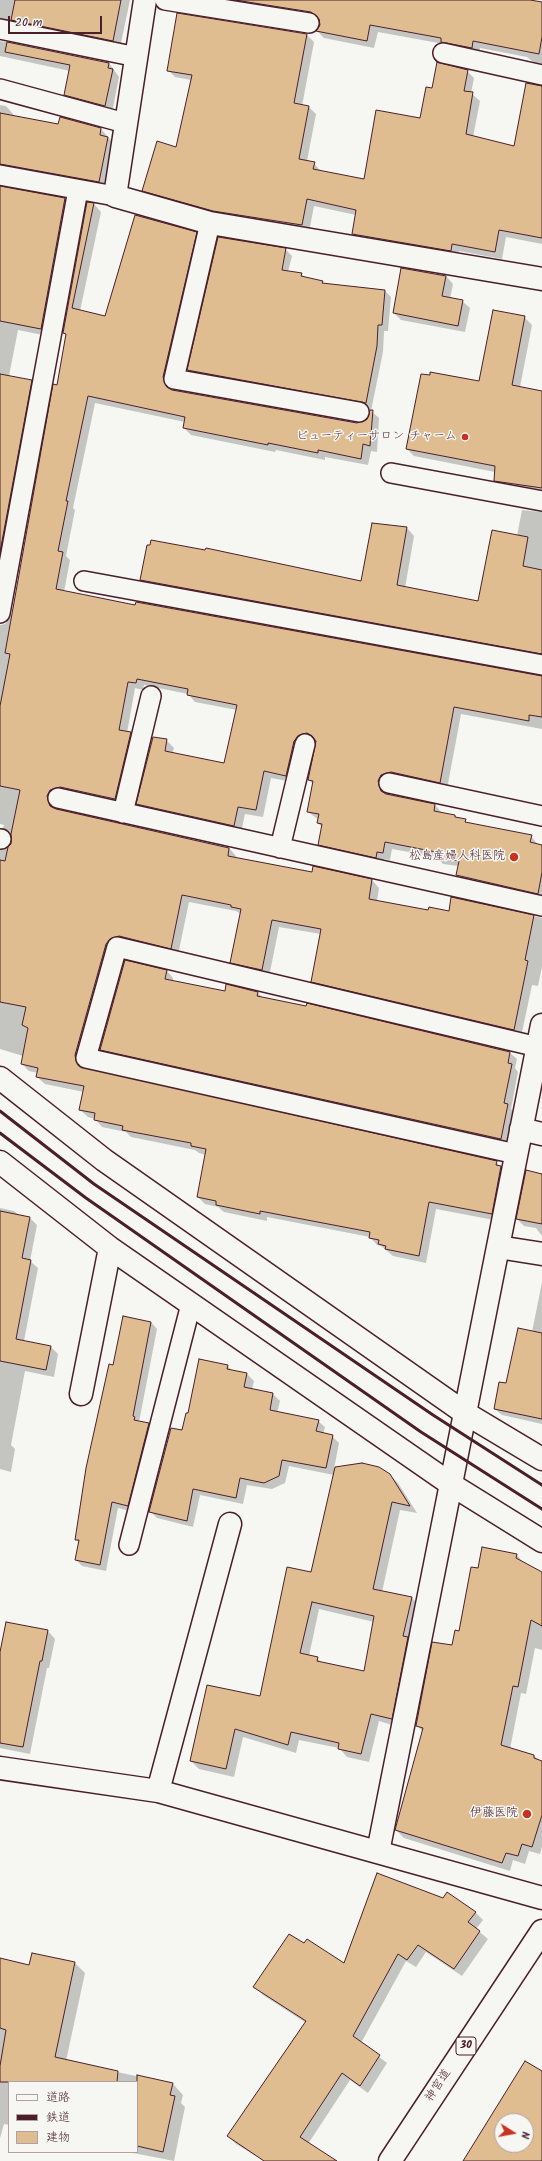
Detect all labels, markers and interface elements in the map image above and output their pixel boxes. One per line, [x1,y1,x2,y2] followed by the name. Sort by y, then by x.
[10,8,104,34] scale bar
[15,13,42,32] text: 20 m
[296,430,457,444] place label: ビューティーサロン チャーム
[460,432,470,442] marker: ビューティーサロン チャーム
[409,850,505,864] place label: 松島産婦人科医院
[508,851,520,863] marker: 松島産婦人科医院
[470,1807,518,1821] place label: 伊藤医院
[521,1808,533,1820] marker: 伊藤医院
[456,2037,476,2055] road number: 30
[423,2067,455,2105] street label: 神宮道
[8,2081,138,2153] legend
[46,2088,70,2107] text: 道路
[46,2108,70,2127] text: 鉄道
[494,2113,534,2153] north arrow
[46,2128,70,2147] text: 建物
[515,2130,534,2140] text: N

